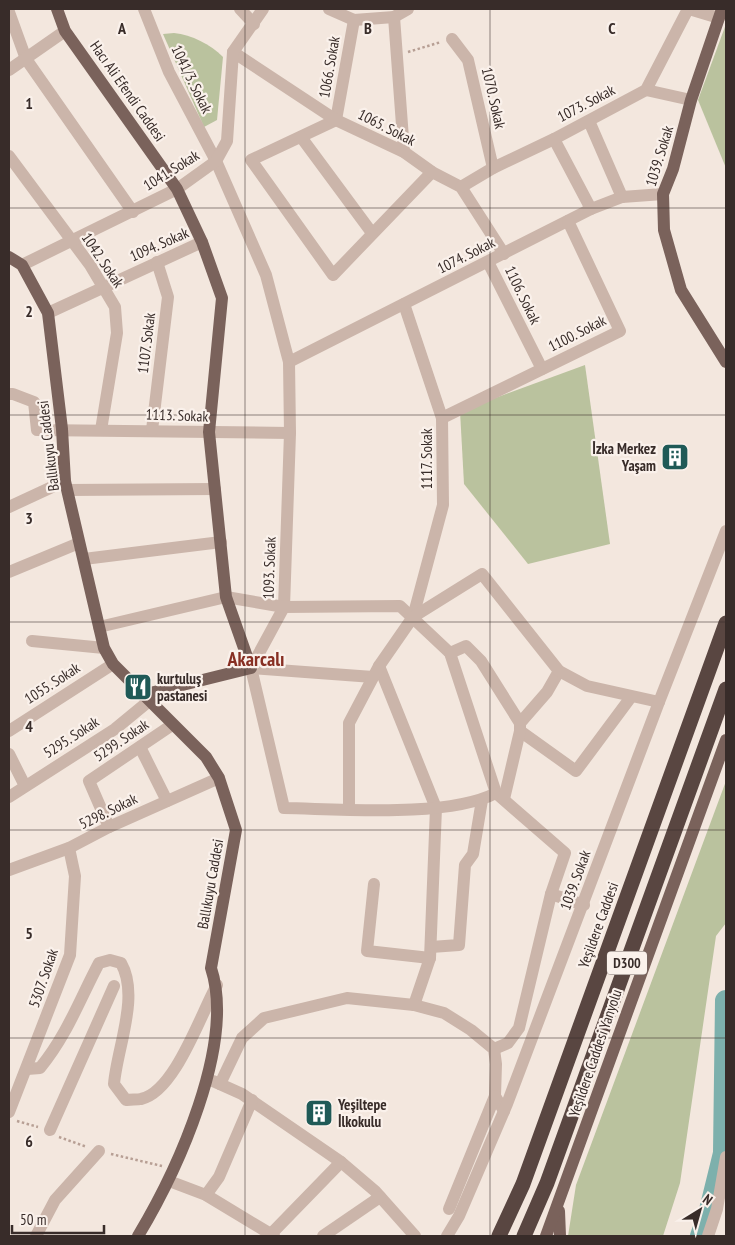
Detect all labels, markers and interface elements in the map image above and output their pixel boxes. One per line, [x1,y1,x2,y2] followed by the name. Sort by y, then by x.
[117,18,127,38] text: A
[364,18,372,38] text: B
[608,18,616,38] text: C
[314,34,344,99] street label: 1066. Sokak
[86,37,170,145] street label: Hacı Ali Efendi Caddesi
[167,42,217,116] street label: 1041/3. Sokak
[478,65,510,131] street label: 1070. Sokak
[554,80,618,126] street label: 1073. Sokak
[25,93,33,113] text: 1
[355,104,419,150] street label: 1065. Sokak
[641,123,677,189] street label: 1039. Sokak
[140,145,203,195] street label: 1041. Sokak
[127,223,192,265] street label: 1094. Sokak
[78,229,128,291] street label: 1042. Sokak
[434,232,498,278] street label: 1074. Sokak
[501,263,545,327] street label: 1106. Sokak
[25,301,33,321] text: 2
[545,310,609,356] street label: 1100. Sokak
[133,311,159,374] street label: 1107. Sokak
[33,400,63,492] street label: Ballıkuyu Caddesi
[145,404,209,426] street label: 1113. Sokak
[417,428,436,490] street label: 1117. Sokak
[592,439,656,475] place label: İzka Merkez Yaşam
[660,442,690,472] building icon: İzka Merkez Yaşam
[25,508,33,528] text: 3
[258,536,280,600] street label: 1093. Sokak
[227,646,285,672] district label: Akarcalı
[21,658,83,708] street label: 1055. Sokak
[157,669,208,705] place label: kurtuluş pastanesi
[123,672,153,702] restaurant icon: kurtuluş pastanesi
[40,712,102,762] street label: 5295. Sokak
[90,715,152,765] street label: 5299. Sokak
[25,716,33,736] text: 4
[76,789,140,833] street label: 5298. Sokak
[193,837,227,931] street label: Ballıkuyu Caddesi
[555,847,595,913] street label: 1039. Sokak
[574,879,622,971] street label: Yeşildere Caddesi
[25,923,33,943] text: 5
[24,946,62,1010] street label: 5307. Sokak
[607,951,647,974] road number: D300
[564,987,626,1119] street label: Yeşildere Caddesi Yanyolu
[337,1095,387,1131] place label: Yeşiltepe İlkokulu
[304,1098,334,1128] building icon: Yeşiltepe İlkokulu
[25,1131,33,1151] text: 6
[675,1185,725,1235] north arrow
[699,1190,716,1209] text: N
[12,1202,105,1234] scale bar
[20,1210,46,1229] text: 50 m

